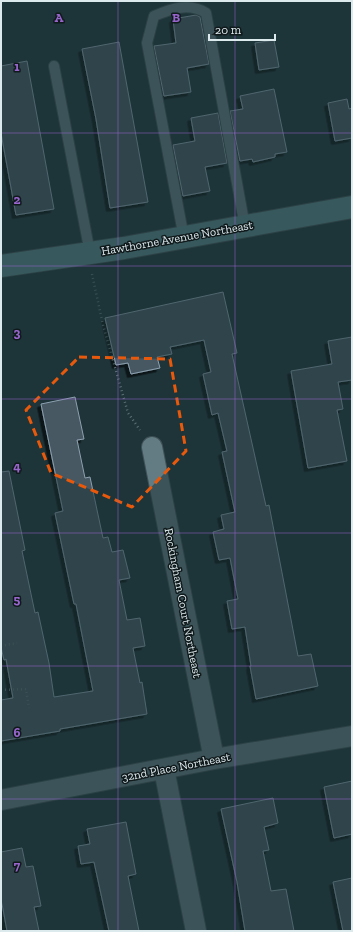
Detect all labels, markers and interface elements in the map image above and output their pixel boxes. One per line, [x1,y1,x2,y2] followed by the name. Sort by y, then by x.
[55,10,64,25] text: A
[172,10,180,25] text: B
[209,16,275,42] scale bar
[215,23,242,37] text: 20 m
[14,59,20,74] text: 1
[14,192,21,207] text: 2
[100,218,254,258] street label: Hawthorne Avenue Northeast
[14,325,21,340] text: 3
[13,459,21,474] text: 4
[162,527,205,680] street label: Rockingham Court Northeast
[14,592,21,607] text: 5
[14,725,21,740] text: 6
[121,750,232,784] street label: 32nd Place Northeast
[14,858,21,873] text: 7

